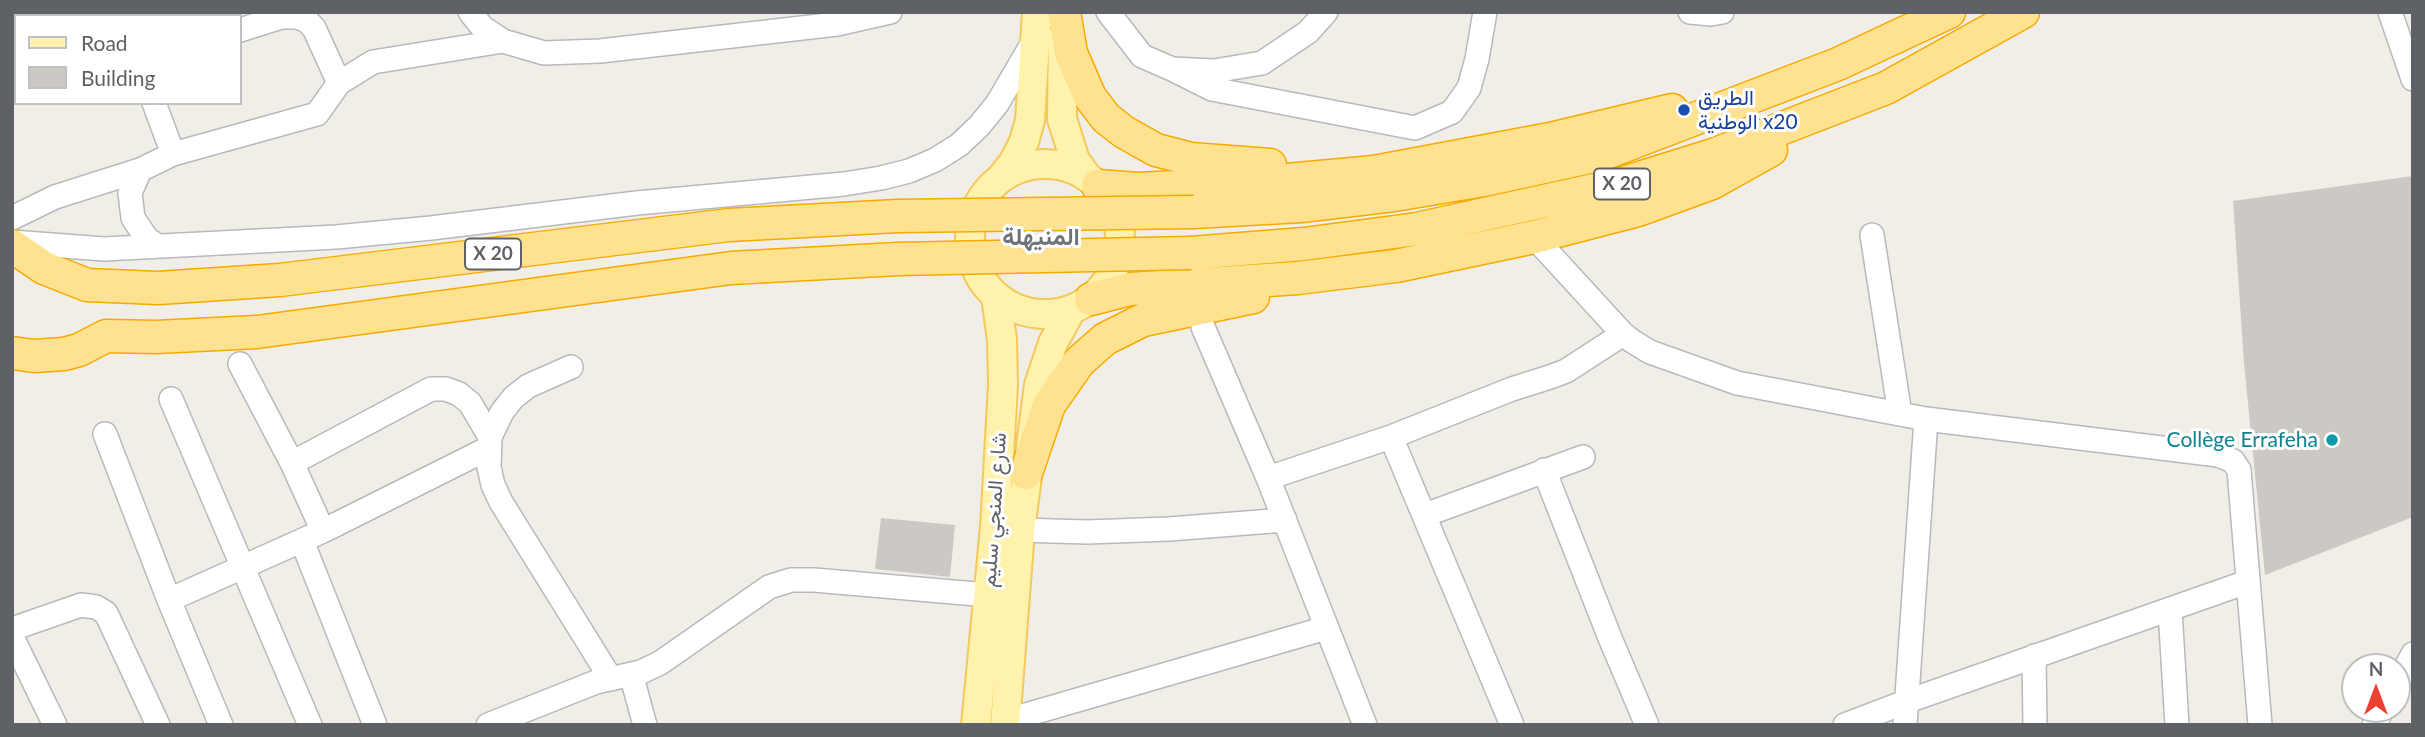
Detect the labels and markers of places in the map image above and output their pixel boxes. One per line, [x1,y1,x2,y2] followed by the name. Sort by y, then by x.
[1698,85,1798,135] place label: الطريق الوطنية x20
[1676,102,1692,118] marker: الطريق الوطنية x20
[2167,427,2318,453] place label: Collège Errafeha
[2324,432,2340,448] marker: Collège Errafeha

